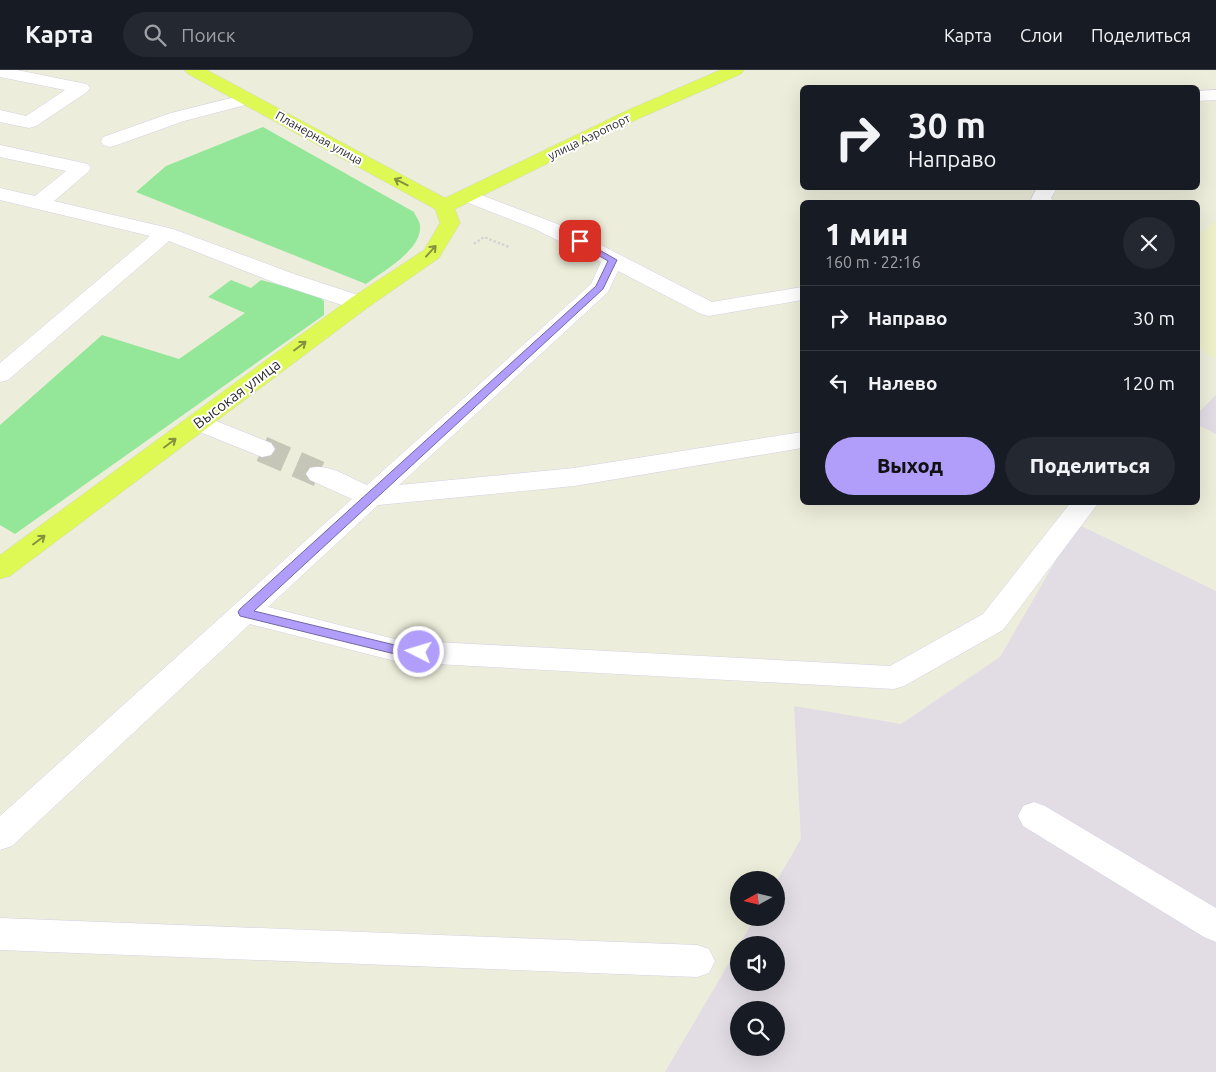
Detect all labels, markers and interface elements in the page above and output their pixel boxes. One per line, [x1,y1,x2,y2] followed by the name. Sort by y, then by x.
[123,12,473,57] search box
[25,21,93,48] text: Карта
[141,21,169,49] icon: search
[181,24,235,46] text: Поиск
[944,25,992,45] text: Карта
[1020,25,1063,45] text: Слои
[1091,25,1191,45] text: Поделиться
[825,105,890,170] icon: right
[908,105,986,145] text: 30 m
[274,108,365,167] street label: Планерная улица
[546,111,633,162] street label: улица Аэропорт
[908,146,996,171] text: Направо
[394,177,409,186] one-way arrow
[825,217,908,251] text: 1 мин
[1123,217,1175,269] button: close
[559,220,601,262] pin
[566,227,594,255] icon: arrive
[426,245,437,258] one-way arrow
[825,253,921,271] text: 160 m · 22:16
[825,304,853,332] icon: right
[868,307,948,329] text: Направо
[1133,307,1175,329] text: 30 m
[293,341,306,352] one-way arrow
[190,355,283,432] street label: Высокая улица
[825,369,853,397] icon: left
[868,372,937,394] text: Налево
[1122,372,1175,394] text: 120 m
[825,437,995,495] button: Выход
[1005,437,1175,495] button: Поделиться
[163,438,176,449] one-way arrow
[32,535,46,545] one-way arrow
[392,625,444,677] position arrow
[730,871,785,926] north arrow
[730,871,785,1056] map controls
[730,936,785,991] button: sound
[730,1001,785,1056] button: search

